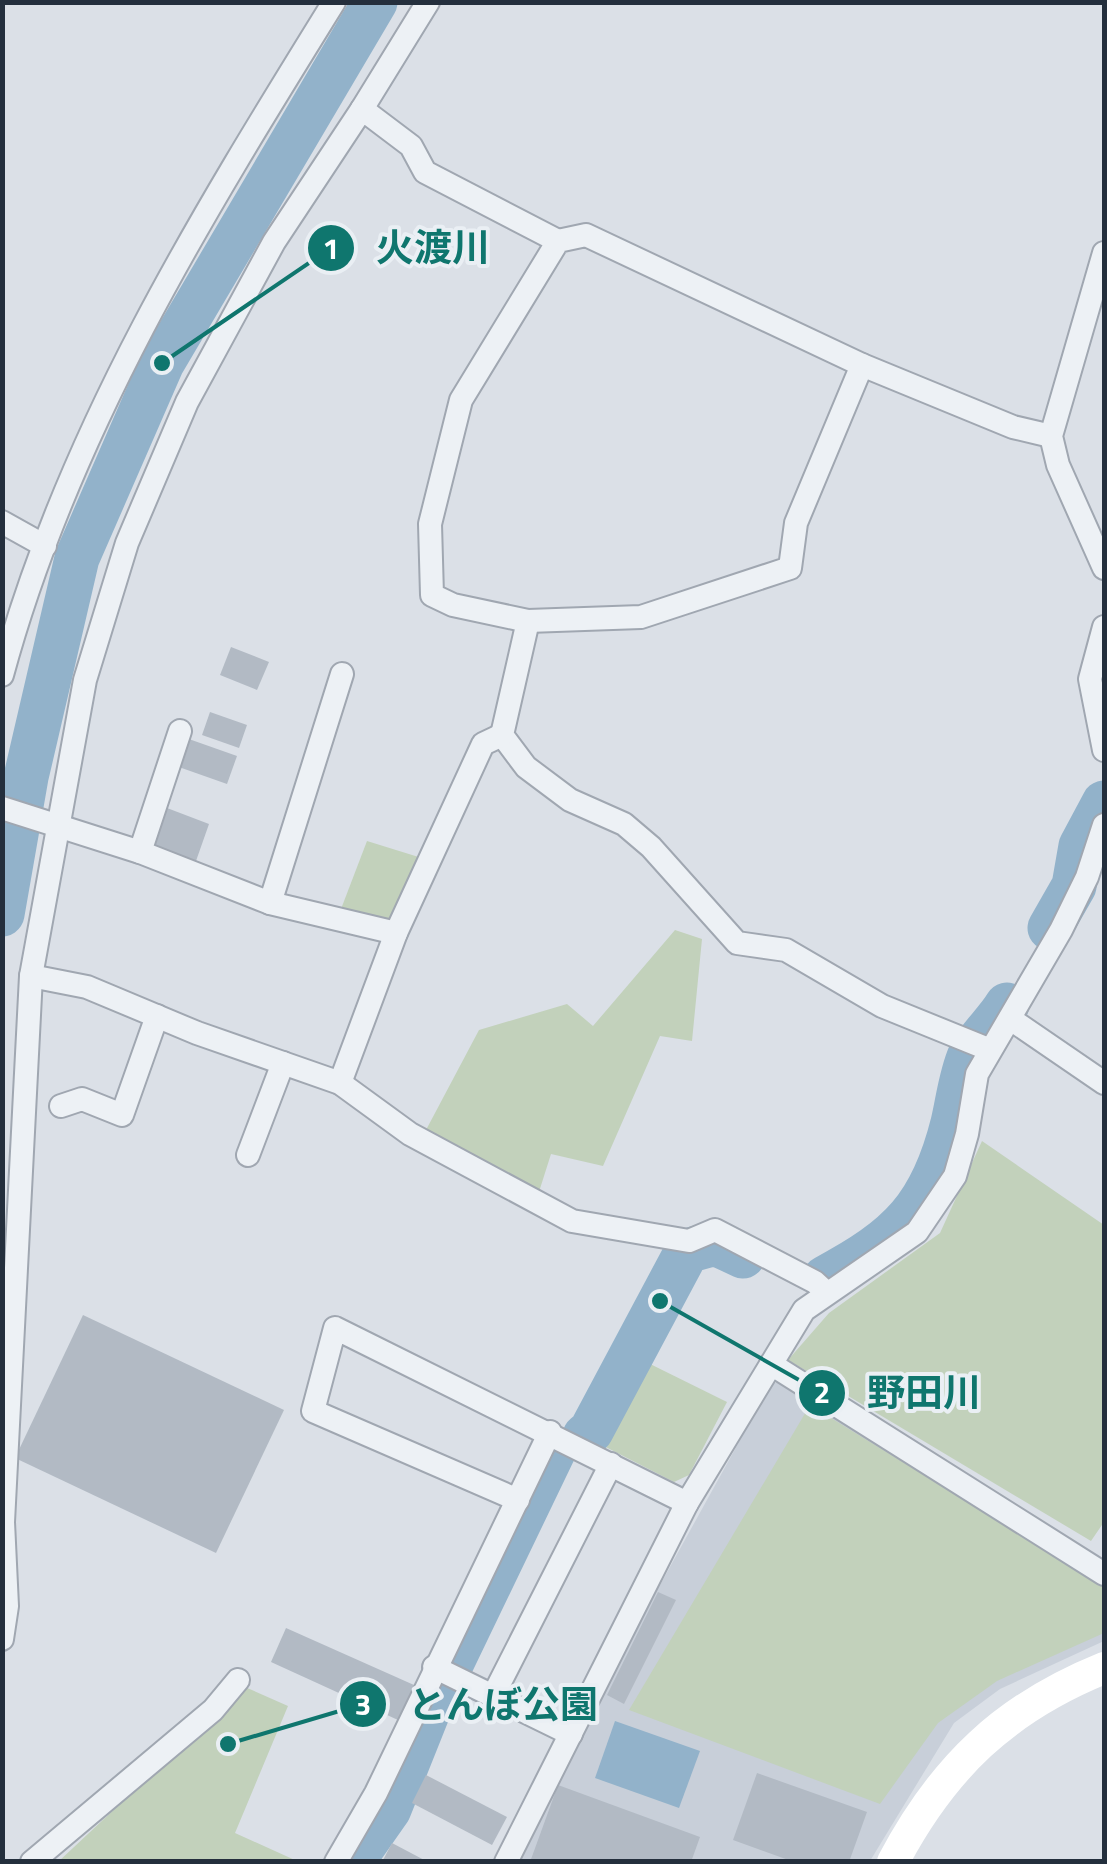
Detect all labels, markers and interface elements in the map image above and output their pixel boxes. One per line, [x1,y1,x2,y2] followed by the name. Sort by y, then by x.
[306,214,510,282] callout: 火渡川
[376,218,490,276] text: 火渡川
[323,225,339,271] text: 1
[797,1359,1001,1427] callout: 野田川
[867,1363,981,1421] text: 野田川
[814,1369,830,1415] text: 2
[338,1670,618,1738] callout: とんぼ公園
[408,1675,598,1733] text: とんぼ公園
[355,1681,371,1727] text: 3

